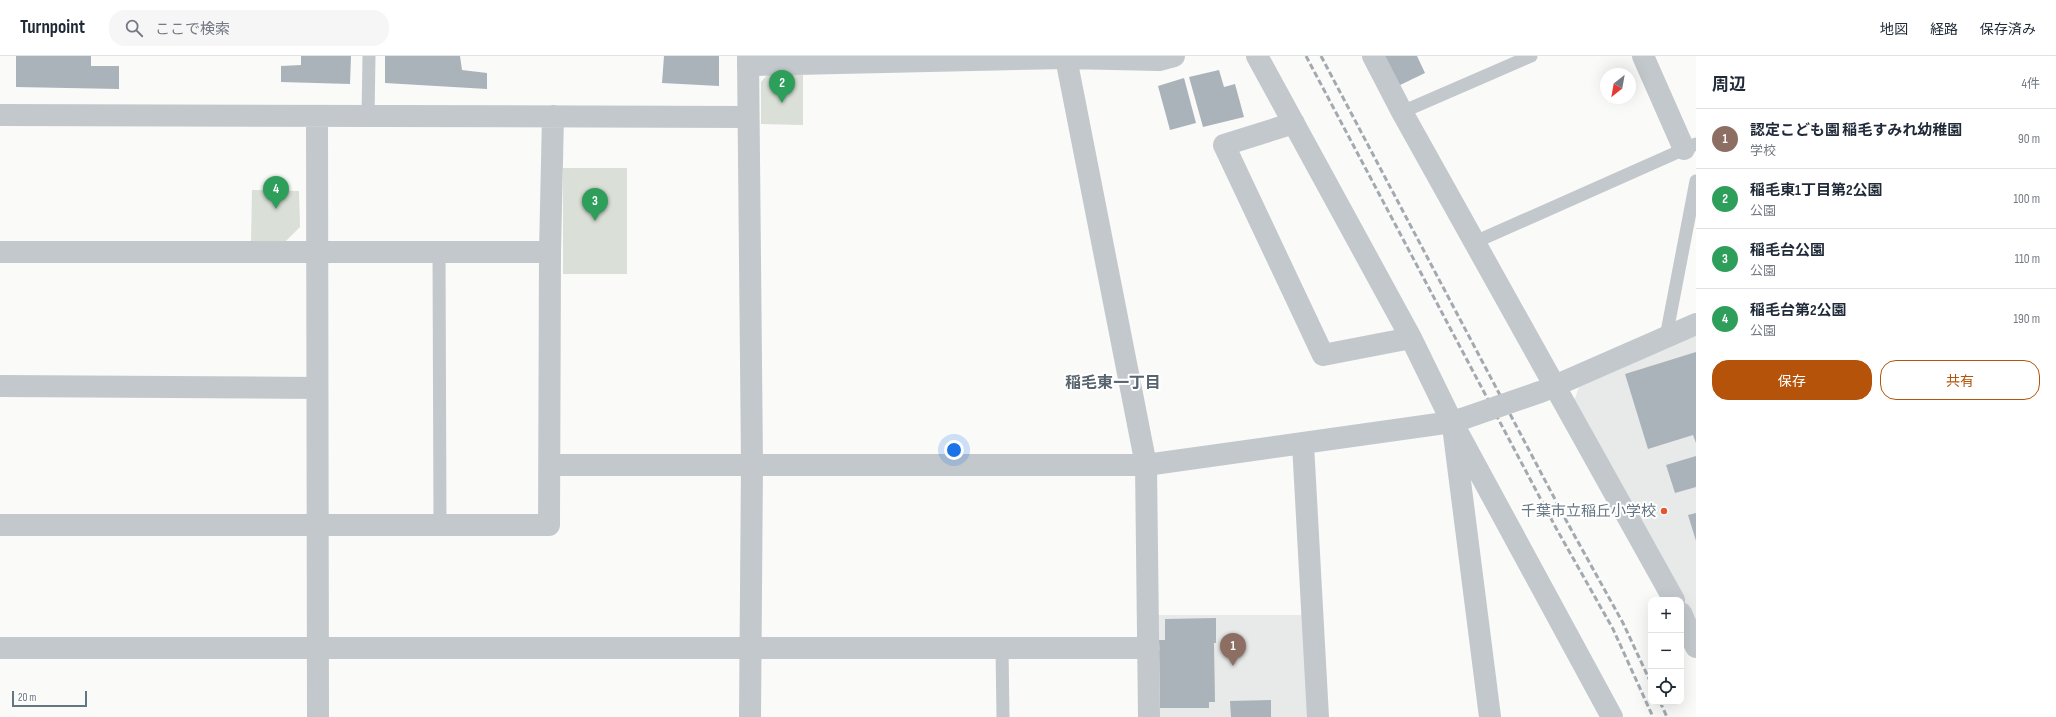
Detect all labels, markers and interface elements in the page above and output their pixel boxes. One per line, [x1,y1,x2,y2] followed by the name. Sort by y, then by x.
[109,10,389,46] search box
[20,16,85,39] text: Turnpoint
[123,17,145,39] icon: search
[155,20,230,39] text: ここで検索
[1880,21,1908,38] text: 地図
[1930,21,1958,38] text: 経路
[1980,21,2036,38] text: 保存済み
[1600,68,1636,104] north arrow
[769,70,795,103] pin: 2
[1712,75,1746,95] text: 周辺
[2022,76,2040,92] text: 4件
[1750,121,1962,140] text: 認定こども園 稲毛すみれ幼稚園
[1722,131,1728,147] text: 1
[2018,131,2040,147] text: 90 m
[1750,143,1776,159] text: 学校
[263,176,289,209] pin: 4
[1750,181,1882,200] text: 稲毛東1丁目第2公園
[582,188,608,221] pin: 3
[1722,191,1728,207] text: 2
[2013,191,2040,207] text: 100 m
[1750,203,1776,219] text: 公園
[1750,241,1825,260] text: 稲毛台公園
[1722,251,1728,267] text: 3
[2015,251,2040,267] text: 110 m
[1750,263,1776,279] text: 公園
[1750,301,1847,320] text: 稲毛台第2公園
[1722,311,1728,327] text: 4
[2013,311,2040,327] text: 190 m
[1750,323,1776,339] text: 公園
[1712,360,1872,400] button: 保存
[1880,360,2040,400] button: 共有
[1065,374,1161,393] district label: 稲毛東一丁目
[944,440,964,460] your location
[1521,502,1656,521] place label: 千葉市立稲丘小学校
[1659,506,1669,516] marker: 千葉市立稲丘小学校
[1648,597,1684,705] map controls
[1648,597,1684,633] button: +
[1220,633,1246,666] pin: 1
[1648,633,1684,669] button: −
[1648,669,1684,705] button: locate
[12,689,87,708] scale bar
[18,691,36,704] text: 20 m

